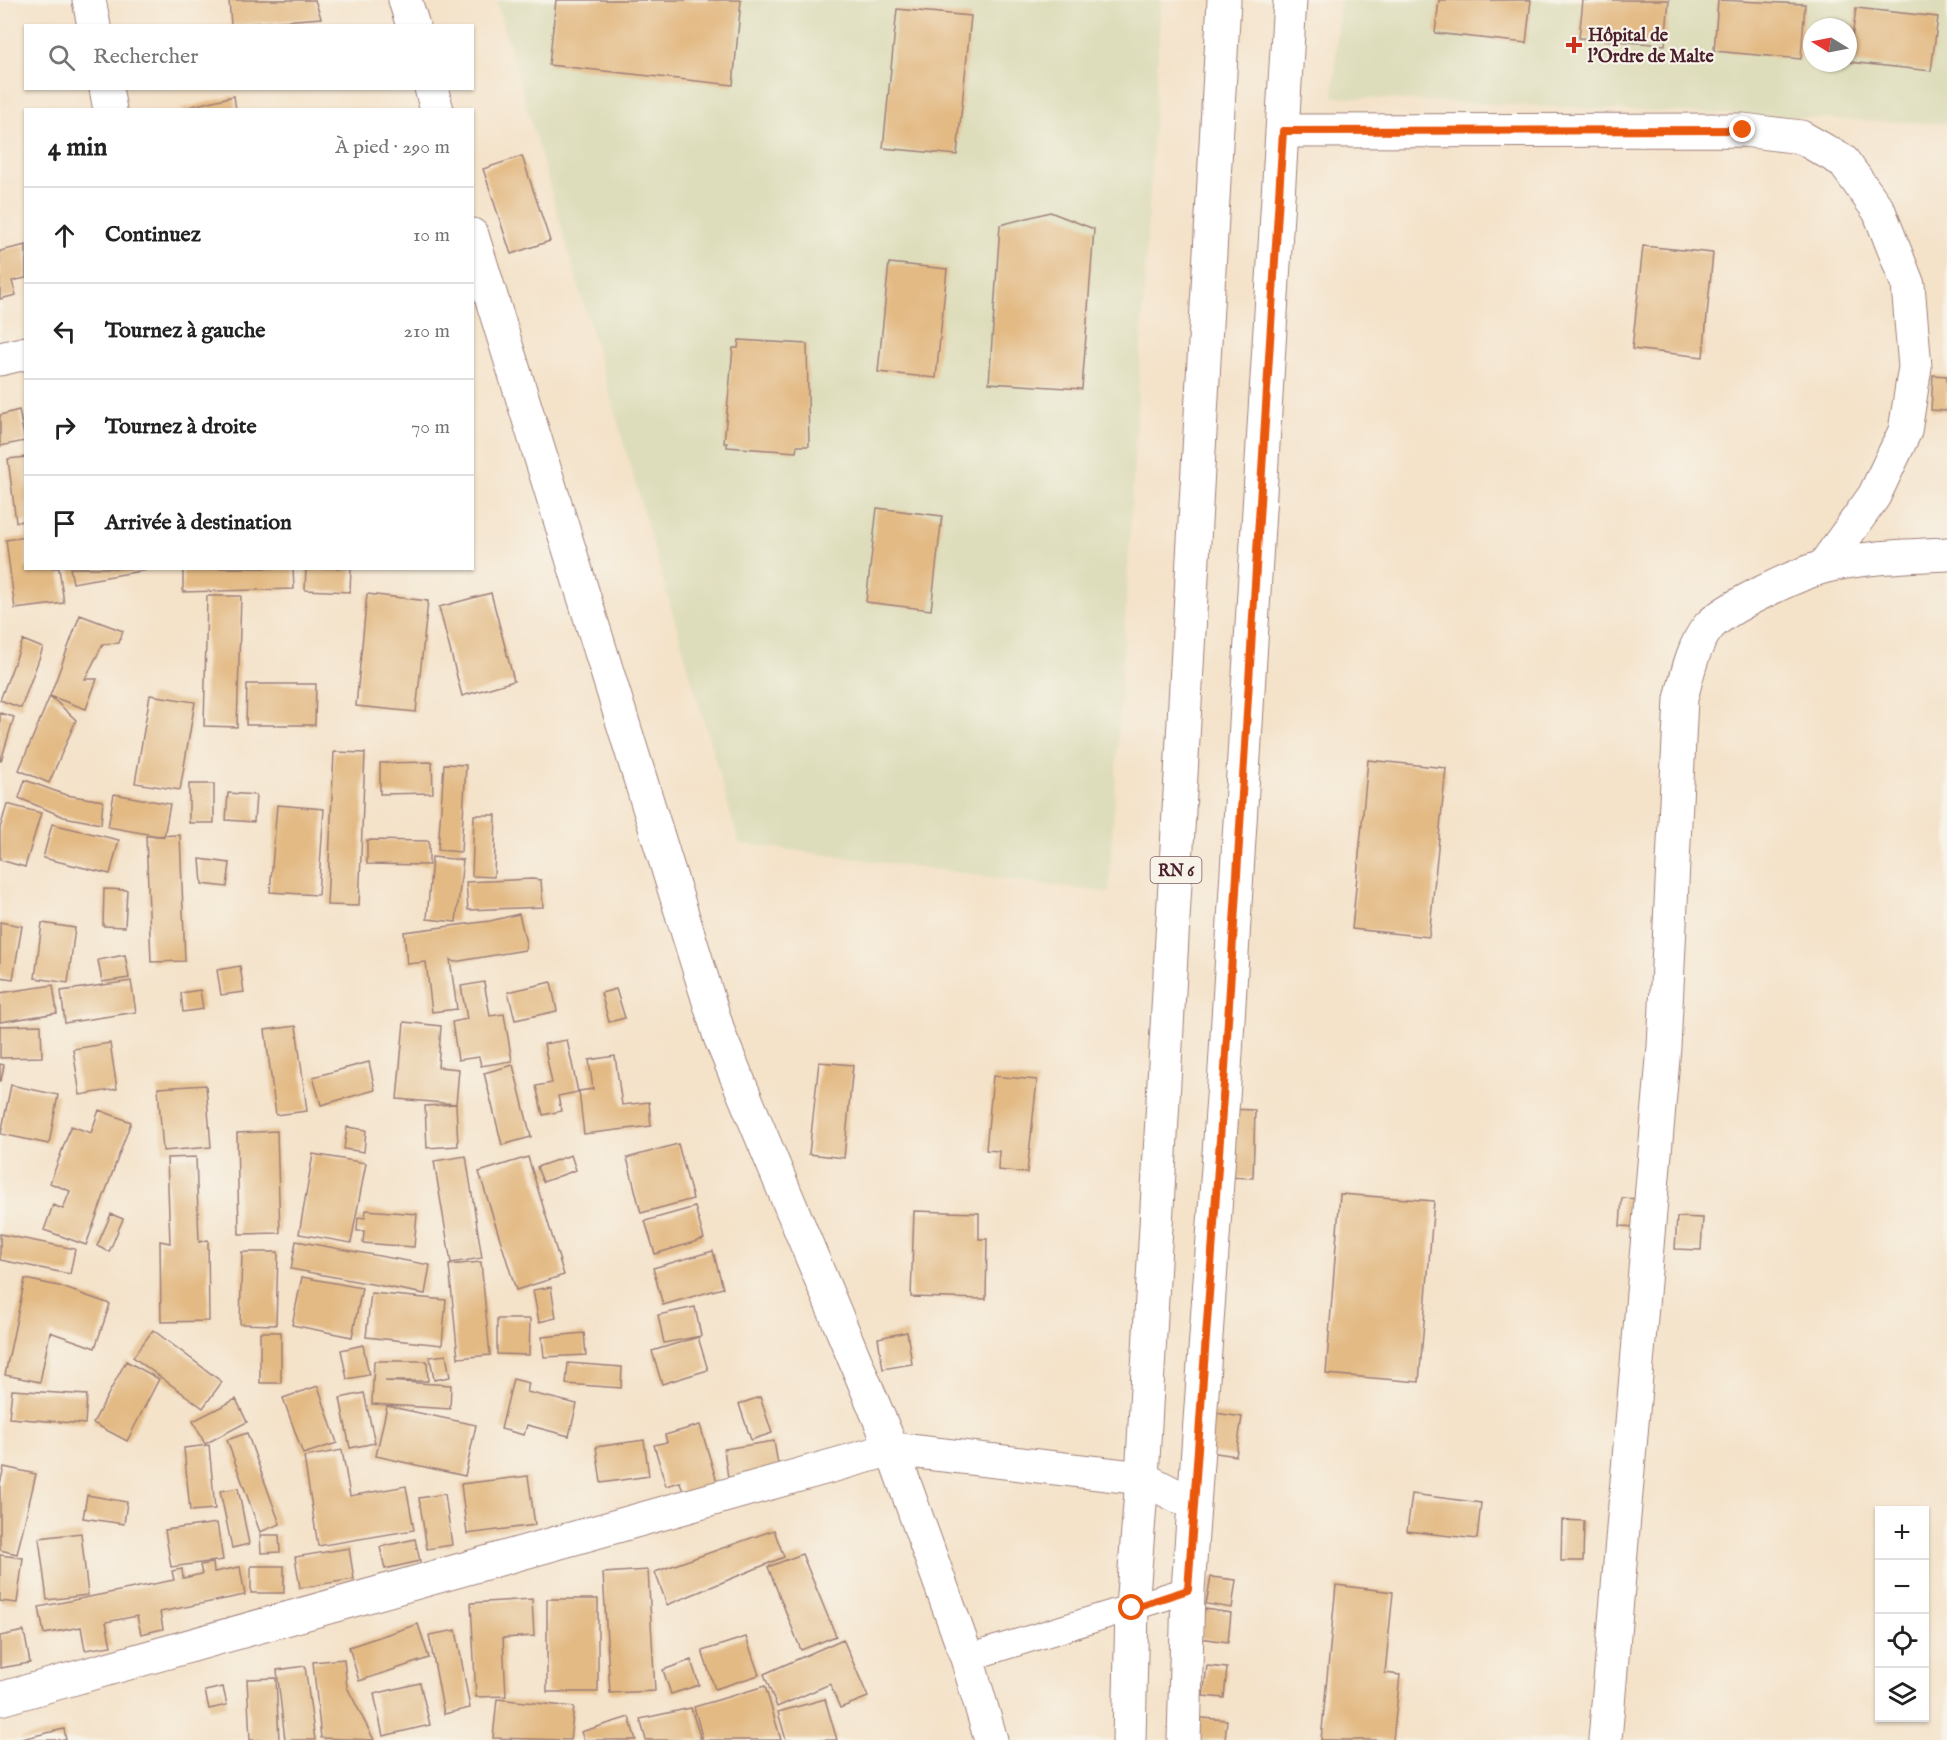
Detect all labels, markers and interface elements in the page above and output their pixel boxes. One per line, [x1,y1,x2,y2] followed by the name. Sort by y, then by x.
[1803,18,1857,72] north arrow
[24,24,474,90] search box
[1587,25,1714,69] place label: Hôpital de l'Ordre de Malte
[1565,36,1583,54] marker: Hôpital de l'Ordre de Malte
[45,41,78,74] icon: search
[93,43,198,71] text: Rechercher
[1729,116,1755,142] route end
[48,131,107,164] text: 4 min
[335,135,450,160] text: À pied · 290 m
[48,219,81,252] icon: ahead
[105,221,201,249] text: Continuez
[413,223,450,248] text: 10 m
[48,315,81,348] icon: left
[105,317,265,345] text: Tournez à gauche
[404,319,450,344] text: 210 m
[48,411,81,444] icon: right
[105,413,256,441] text: Tournez à droite
[411,415,450,440] text: 70 m
[48,507,81,540] icon: arrive
[105,509,292,537] text: Arrivée à destination
[1150,857,1202,883] road number: RN 6
[1875,1506,1929,1722] map controls
[1875,1506,1929,1560] button: +
[1875,1560,1929,1614] button: −
[1118,1594,1144,1620] route start
[1875,1614,1929,1668] button: locate
[1875,1668,1929,1722] button: layers

